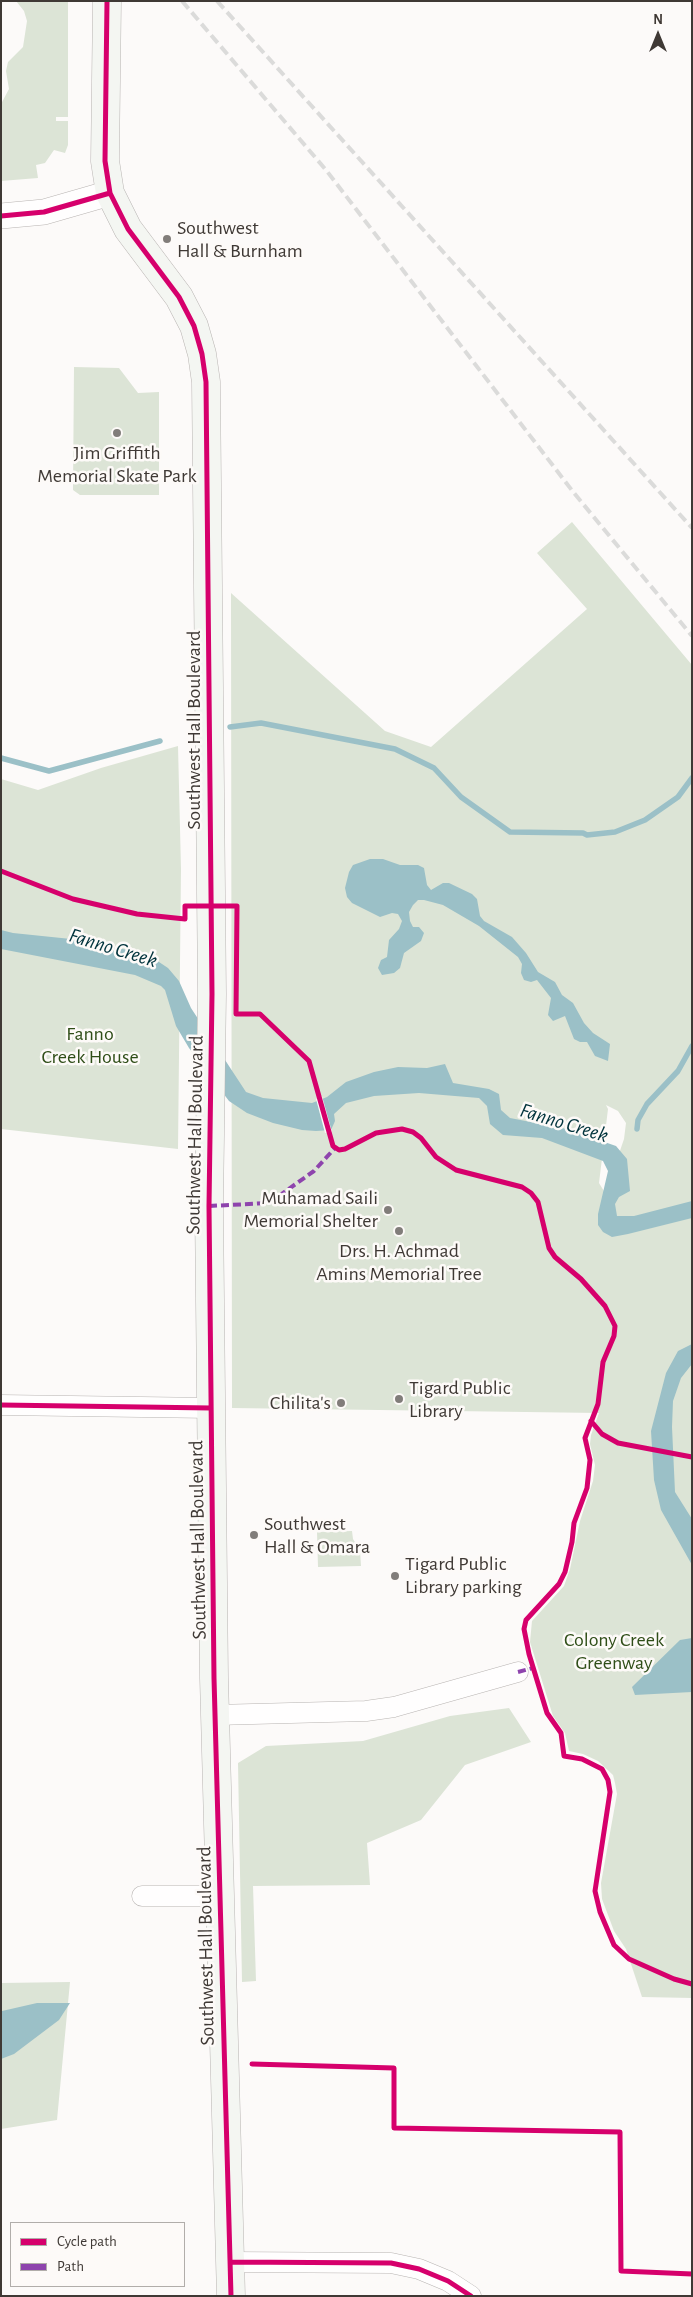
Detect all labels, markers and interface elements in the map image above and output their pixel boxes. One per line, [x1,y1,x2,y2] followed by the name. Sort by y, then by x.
[633,10,683,60] north arrow
[653,13,663,27] text: N
[177,216,303,263] place label: Southwest Hall & Burnham
[161,233,173,245] marker: Southwest Hall & Burnham
[111,427,123,439] marker: Jim Griffith Memorial Skate Park
[37,441,197,488] place label: Jim Griffith Memorial Skate Park
[182,630,206,830] street label: Southwest Hall Boulevard
[66,923,160,973] water label: Fanno Creek
[41,1022,139,1069] park label: Fanno Creek House
[181,1035,209,1235] street label: Southwest Hall Boulevard
[517,1098,611,1148] water label: Fanno Creek
[243,1186,378,1233] place label: Muhamad Saili Memorial Shelter
[382,1204,394,1216] marker: Muhamad Saili Memorial Shelter
[393,1225,405,1237] marker: Drs. H. Achmad Amins Memorial Tree
[316,1239,482,1286] place label: Drs. H. Achmad Amins Memorial Tree
[409,1376,510,1423] place label: Tigard Public Library
[270,1391,331,1415] place label: Chilita's
[393,1393,405,1405] marker: Tigard Public Library
[335,1397,347,1409] marker: Chilita's
[184,1440,212,1640] street label: Southwest Hall Boulevard
[264,1512,370,1559] place label: Southwest Hall & Omara
[248,1529,260,1541] marker: Southwest Hall & Omara
[405,1552,522,1599] place label: Tigard Public Library parking
[389,1570,401,1582] marker: Tigard Public Library parking
[564,1628,664,1675] park label: Colony Creek Greenway
[192,1846,220,2046] street label: Southwest Hall Boulevard
[10,2222,185,2287] legend
[57,2234,117,2249] text: Cycle path
[57,2259,84,2274] text: Path

